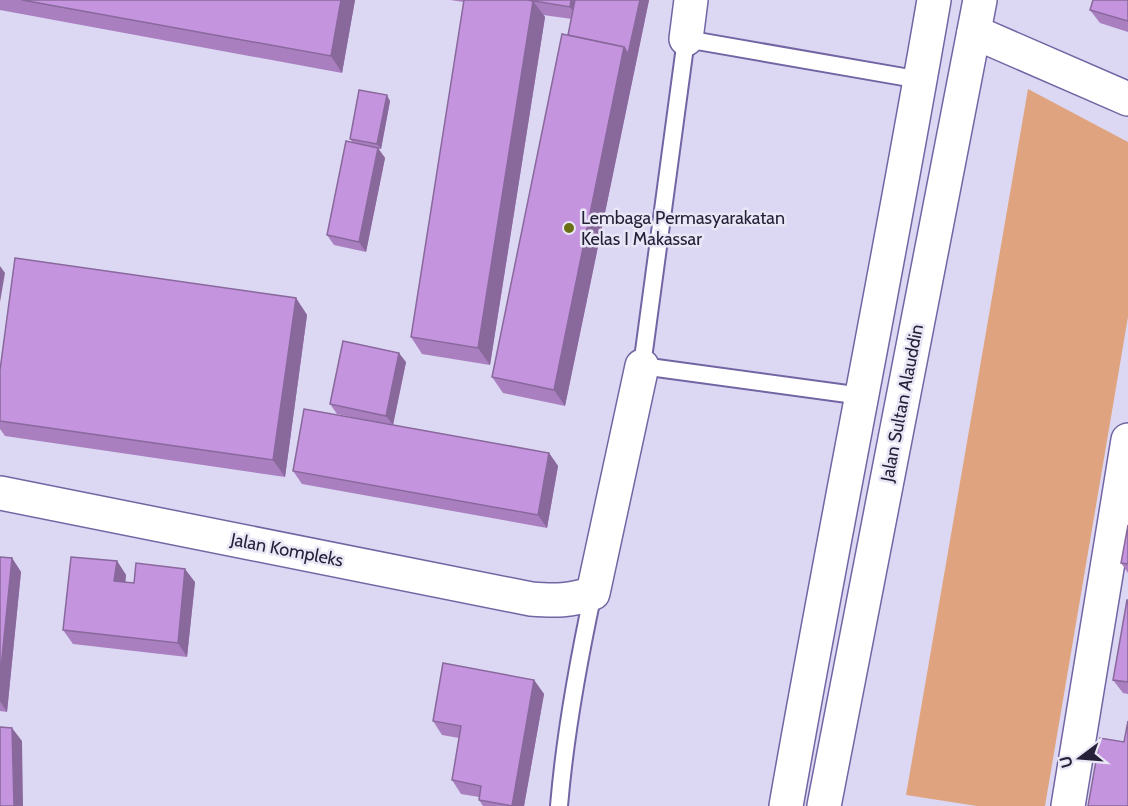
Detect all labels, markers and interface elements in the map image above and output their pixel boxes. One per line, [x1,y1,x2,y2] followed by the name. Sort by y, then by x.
[581,207,785,250] place label: Lembaga Permasyarakatan Kelas I Makassar
[562,221,576,235] marker: Lembaga Permasyarakatan Kelas I Makassar
[876,322,928,485] street label: Jalan Sultan Alauddin
[228,528,345,572] street label: Jalan Kompleks
[1050,728,1110,788] north arrow
[1055,754,1077,770] text: U

